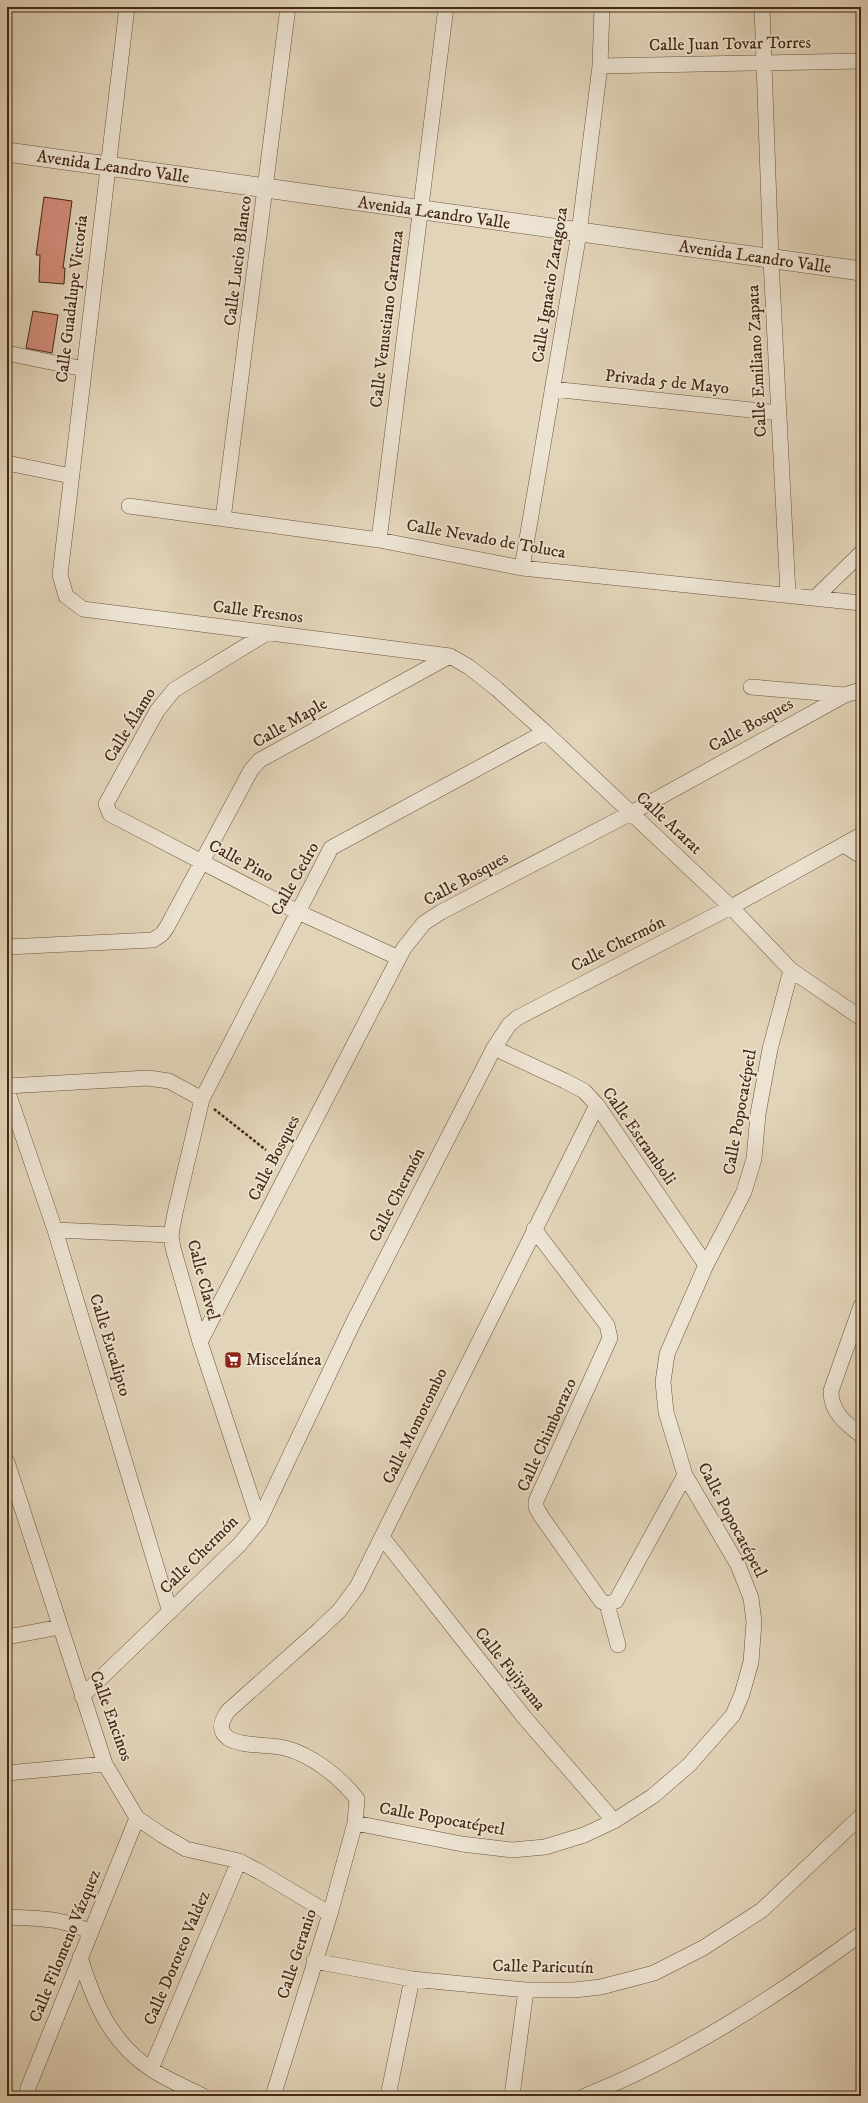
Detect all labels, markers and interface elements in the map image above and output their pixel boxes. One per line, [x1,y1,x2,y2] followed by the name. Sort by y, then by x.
[649,32,812,56] street label: Calle Juan Tovar Torres
[35,145,191,189] street label: Avenida Leandro Valle
[356,191,512,235] street label: Avenida Leandro Valle
[219,195,257,327] street label: Calle Lucio Blanco
[527,205,573,364] street label: Calle Ignacio Zaragoza
[51,213,93,384] street label: Calle Guadalupe Victoria
[365,228,409,409] street label: Calle Venustiano Carranza
[677,235,833,279] street label: Avenida Leandro Valle
[742,283,772,438] street label: Calle Emiliano Zapata
[604,365,730,399] street label: Privada 5 de Mayo
[405,514,568,564] street label: Calle Nevado de Toluca
[212,596,305,628] street label: Calle Fresnos
[98,683,161,766] street label: Calle Álamo
[249,693,331,753] street label: Calle Maple
[705,693,797,757] street label: Calle Bosques
[631,787,707,860] street label: Calle Ararat
[205,835,277,887] street label: Calle Pino
[266,838,324,920] street label: Calle Cedro
[420,847,512,911] street label: Calle Bosques
[567,911,669,977] street label: Calle Chermón
[718,1047,762,1177] street label: Calle Popocatépetl
[597,1083,681,1189] street label: Calle Estramboli
[243,1111,305,1205] street label: Calle Bosques
[364,1144,430,1246] street label: Calle Chermón
[182,1237,224,1323] street label: Calle Clavel
[84,1291,136,1399] street label: Calle Eucalipto
[246,1349,322,1371] place label: Miscelánea
[223,1350,243,1370] supermarket icon: Miscelánea
[377,1364,453,1488] street label: Calle Momotombo
[512,1375,582,1495] street label: Calle Chimborazo
[692,1459,772,1581] street label: Calle Popocatépetl
[155,1511,243,1599] street label: Calle Chermón
[470,1623,551,1716] street label: Calle Fujiyama
[84,1668,138,1765] street label: Calle Encinos
[377,1797,507,1841] street label: Calle Popocatépetl
[24,1866,106,2026] street label: Calle Filomeno Vázquez
[139,1887,216,2029] street label: Calle Doroteo Valdez
[272,1906,322,2002] street label: Calle Geranio
[492,1955,594,1979] street label: Calle Paricutín

